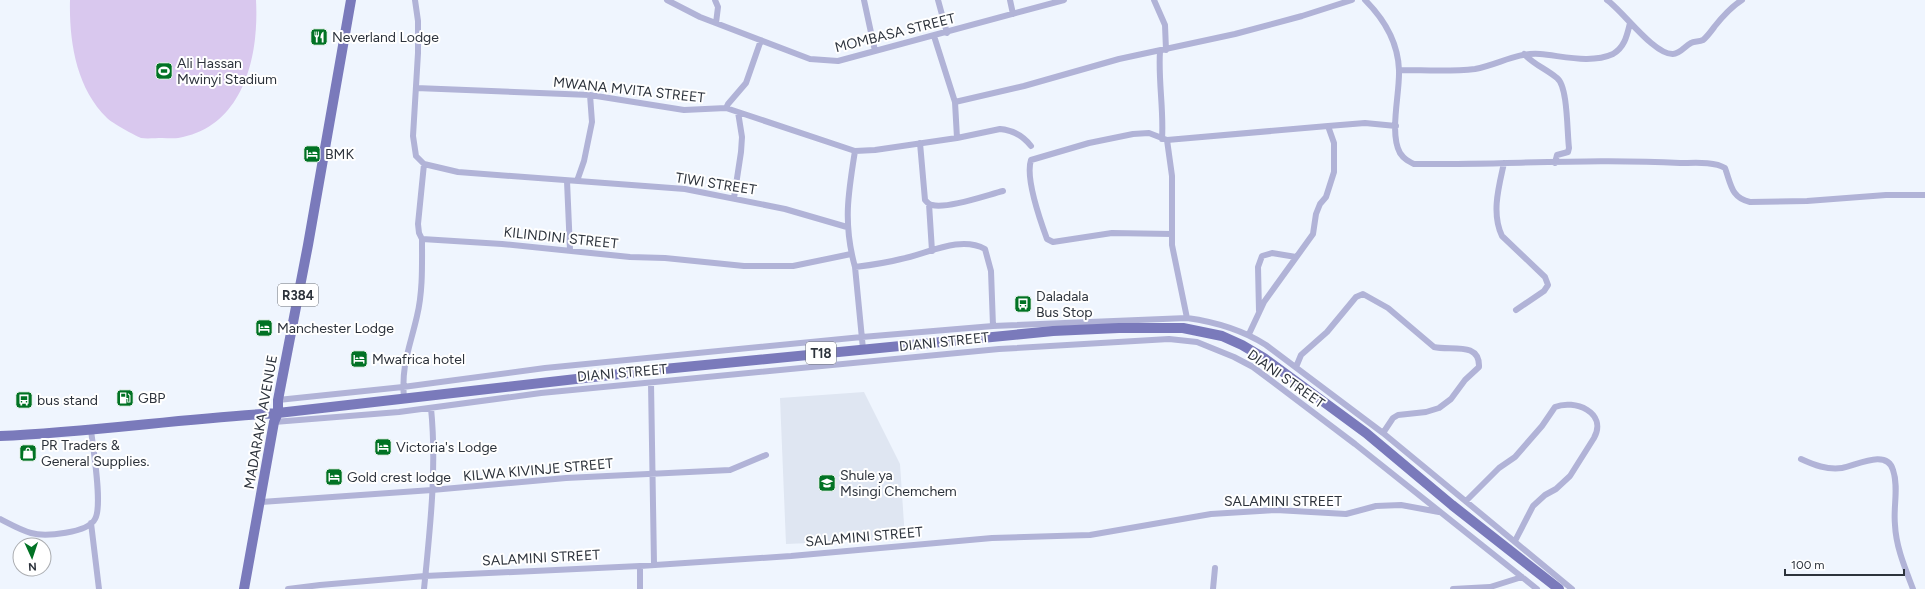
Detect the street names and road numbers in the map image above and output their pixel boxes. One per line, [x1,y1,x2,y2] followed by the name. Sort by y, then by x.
[833,10,957,56] street label: MOMBASA STREET
[552,74,706,106] street label: MWANA MVITA STREET
[674,169,758,199] street label: TIWI STREET
[503,224,619,252] street label: KILINDINI STREET
[278,284,318,306] road number: R384
[898,329,990,355] street label: DIANI STREET
[806,342,836,364] road number: T18
[1244,346,1328,412] street label: DIANI STREET
[241,354,281,490] street label: MADARAKA AVENUE
[576,361,668,385] street label: DIANI STREET
[462,455,614,485] street label: KILWA KIVINJE STREET
[1224,493,1342,510] street label: SALAMINI STREET
[805,523,924,551] street label: SALAMINI STREET
[482,546,601,570] street label: SALAMINI STREET

